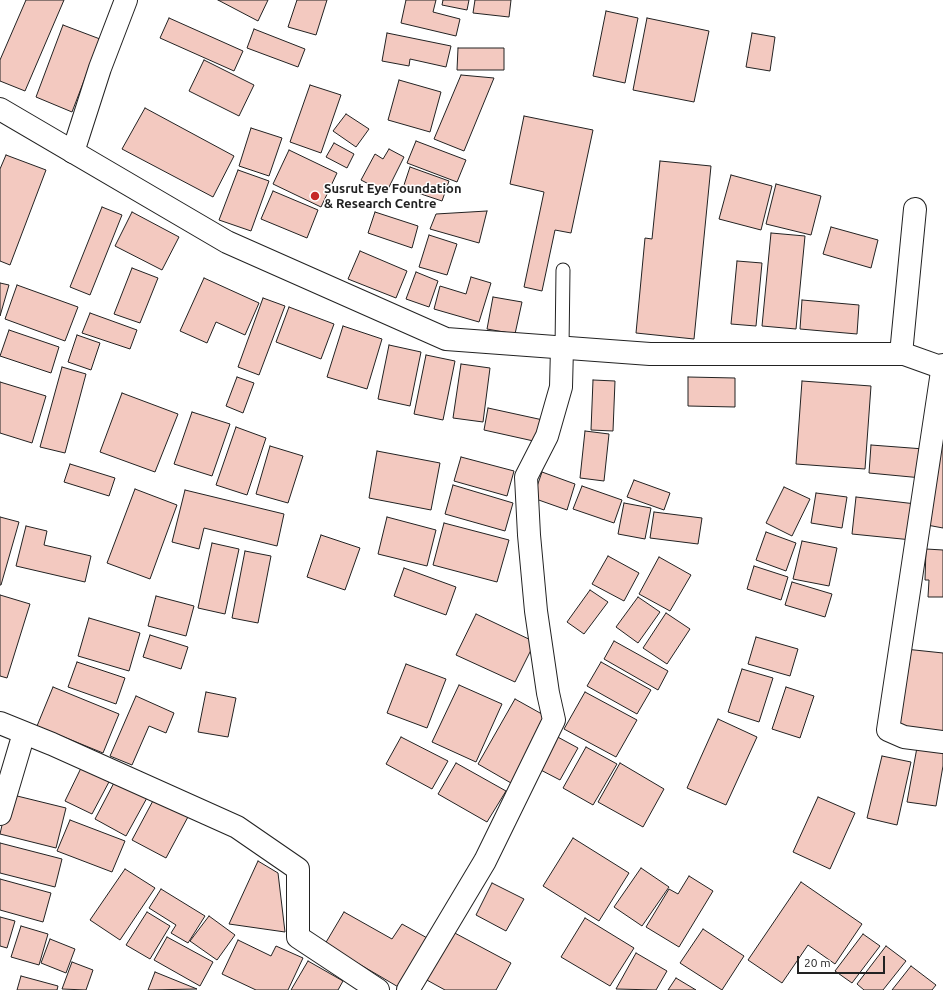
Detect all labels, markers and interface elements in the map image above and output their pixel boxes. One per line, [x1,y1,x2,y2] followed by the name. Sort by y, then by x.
[324,181,462,212] place label: Susrut Eye Foundation & Research Centre
[309,190,321,202] marker: Susrut Eye Foundation & Research Centre
[799,948,887,974] scale bar
[804,956,831,969] text: 20 m

